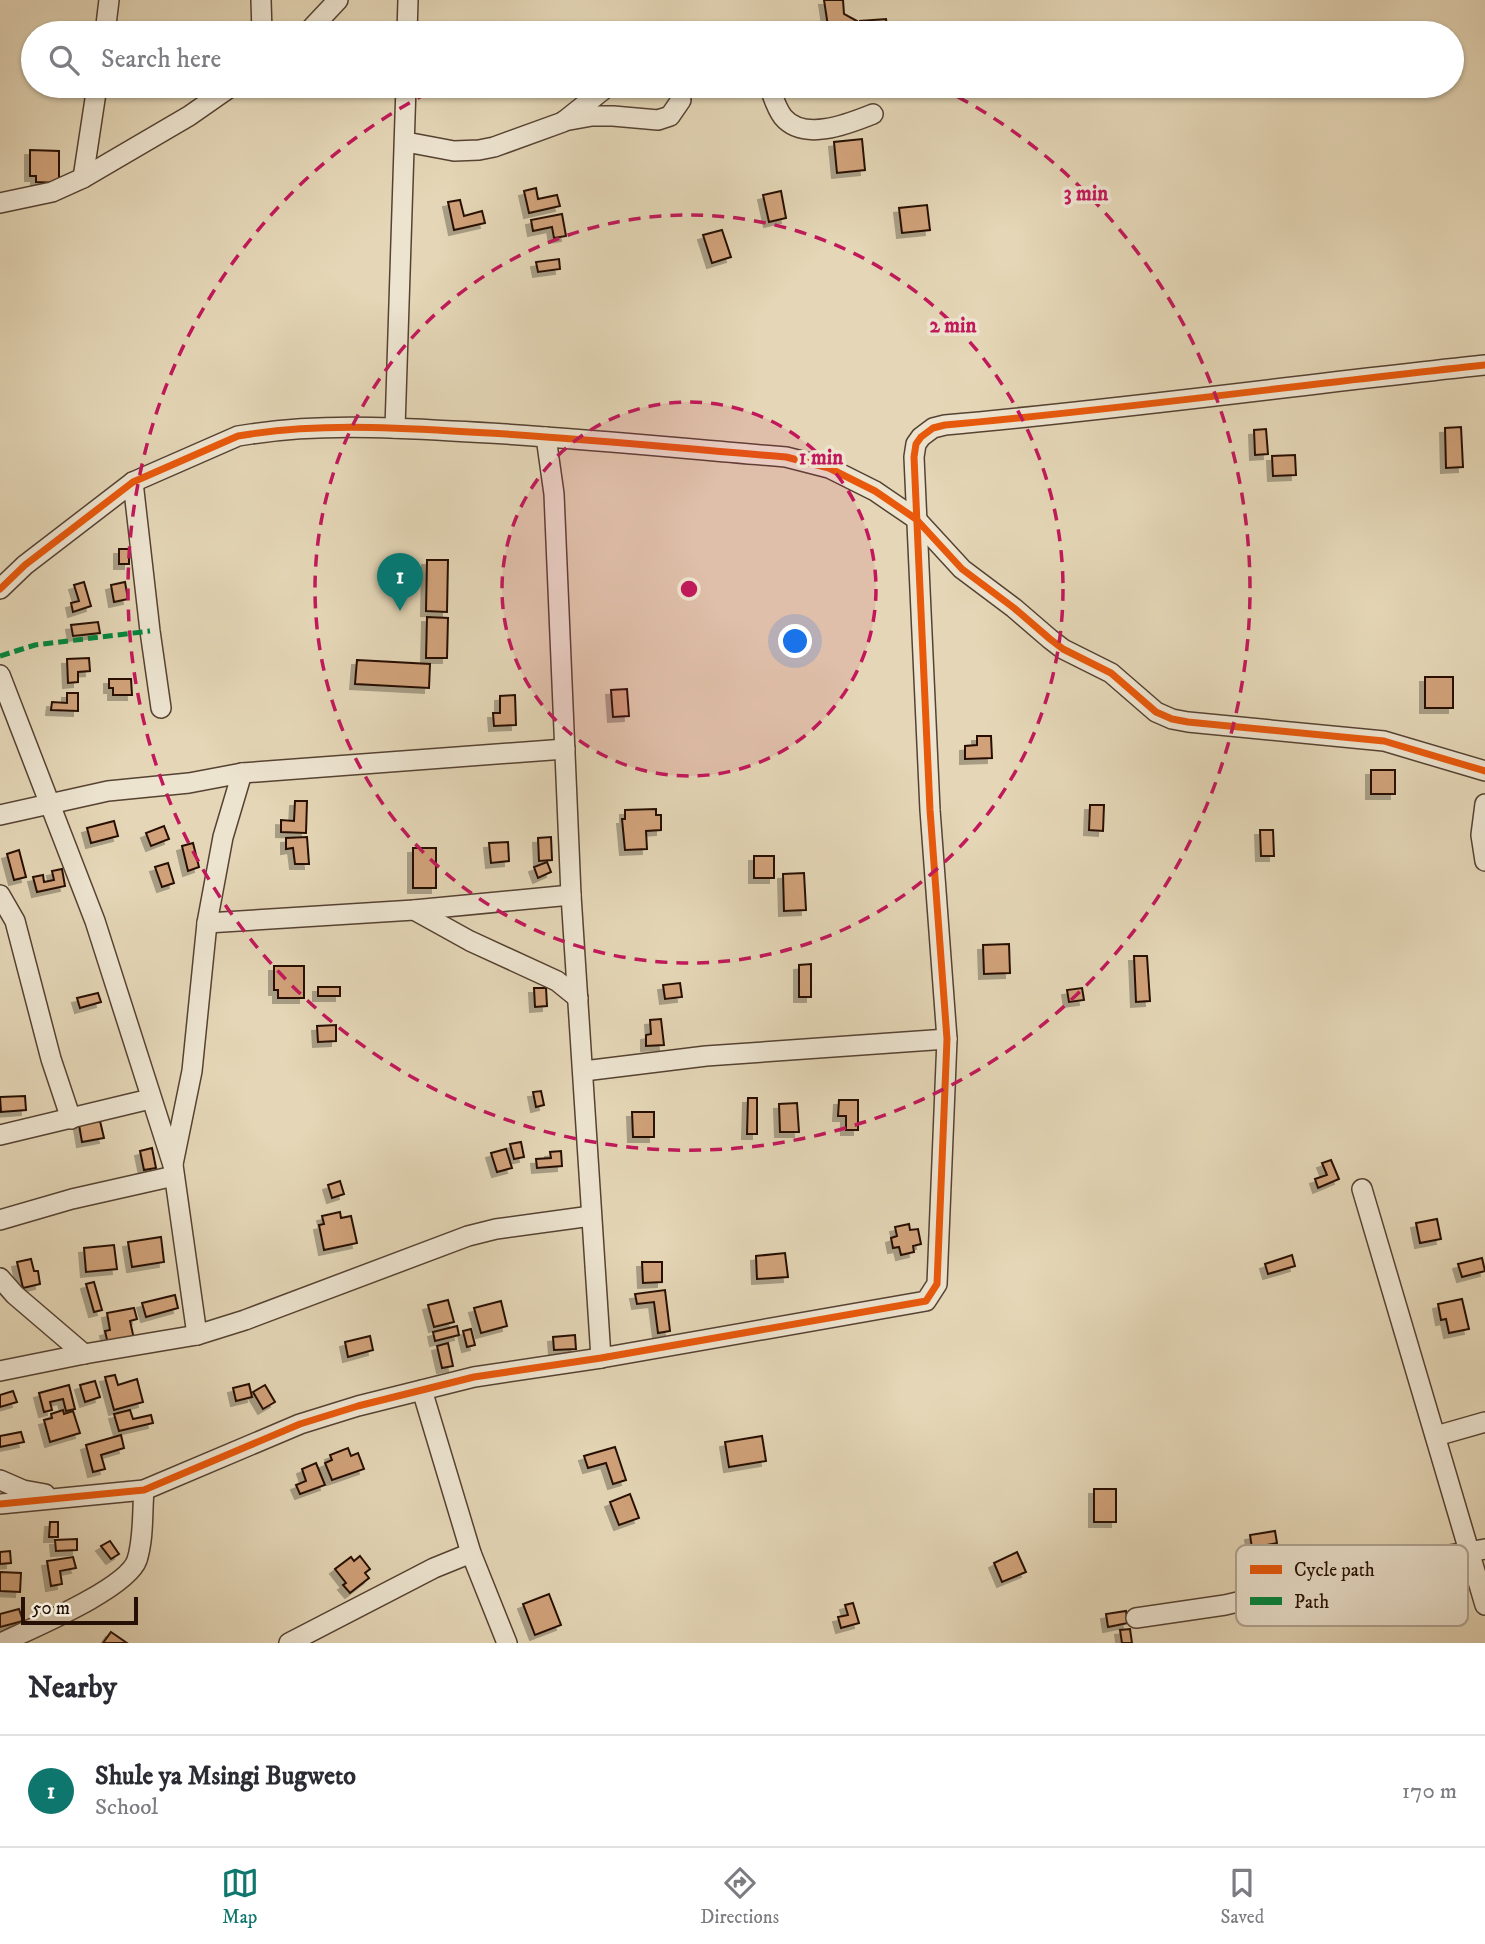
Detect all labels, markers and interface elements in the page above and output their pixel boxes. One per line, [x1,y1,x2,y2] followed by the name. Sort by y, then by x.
[21,21,1464,98] search box
[45,41,83,79] icon: search
[101,43,221,76] text: Search here
[1064,181,1109,207] text: 3 min
[930,313,978,339] text: 2 min
[799,445,844,471] text: 1 min
[377,553,423,611] pin: 1
[677,577,701,601] centre of rings
[778,624,812,658] your location
[1236,1545,1468,1626] legend
[1294,1559,1375,1582] text: Cycle path
[1294,1591,1329,1614] text: Path
[21,1594,138,1626] scale bar
[32,1597,70,1620] text: 50 m
[28,1670,117,1707] text: Nearby
[95,1760,356,1793] text: Shule ya Msingi Bugweto
[47,1777,55,1806] text: 1
[1402,1777,1457,1806] text: 170 m
[95,1793,158,1822] text: School
[221,1864,259,1929] tab: Map
[700,1864,779,1929] tab: Directions
[1221,1864,1264,1929] tab: Saved

